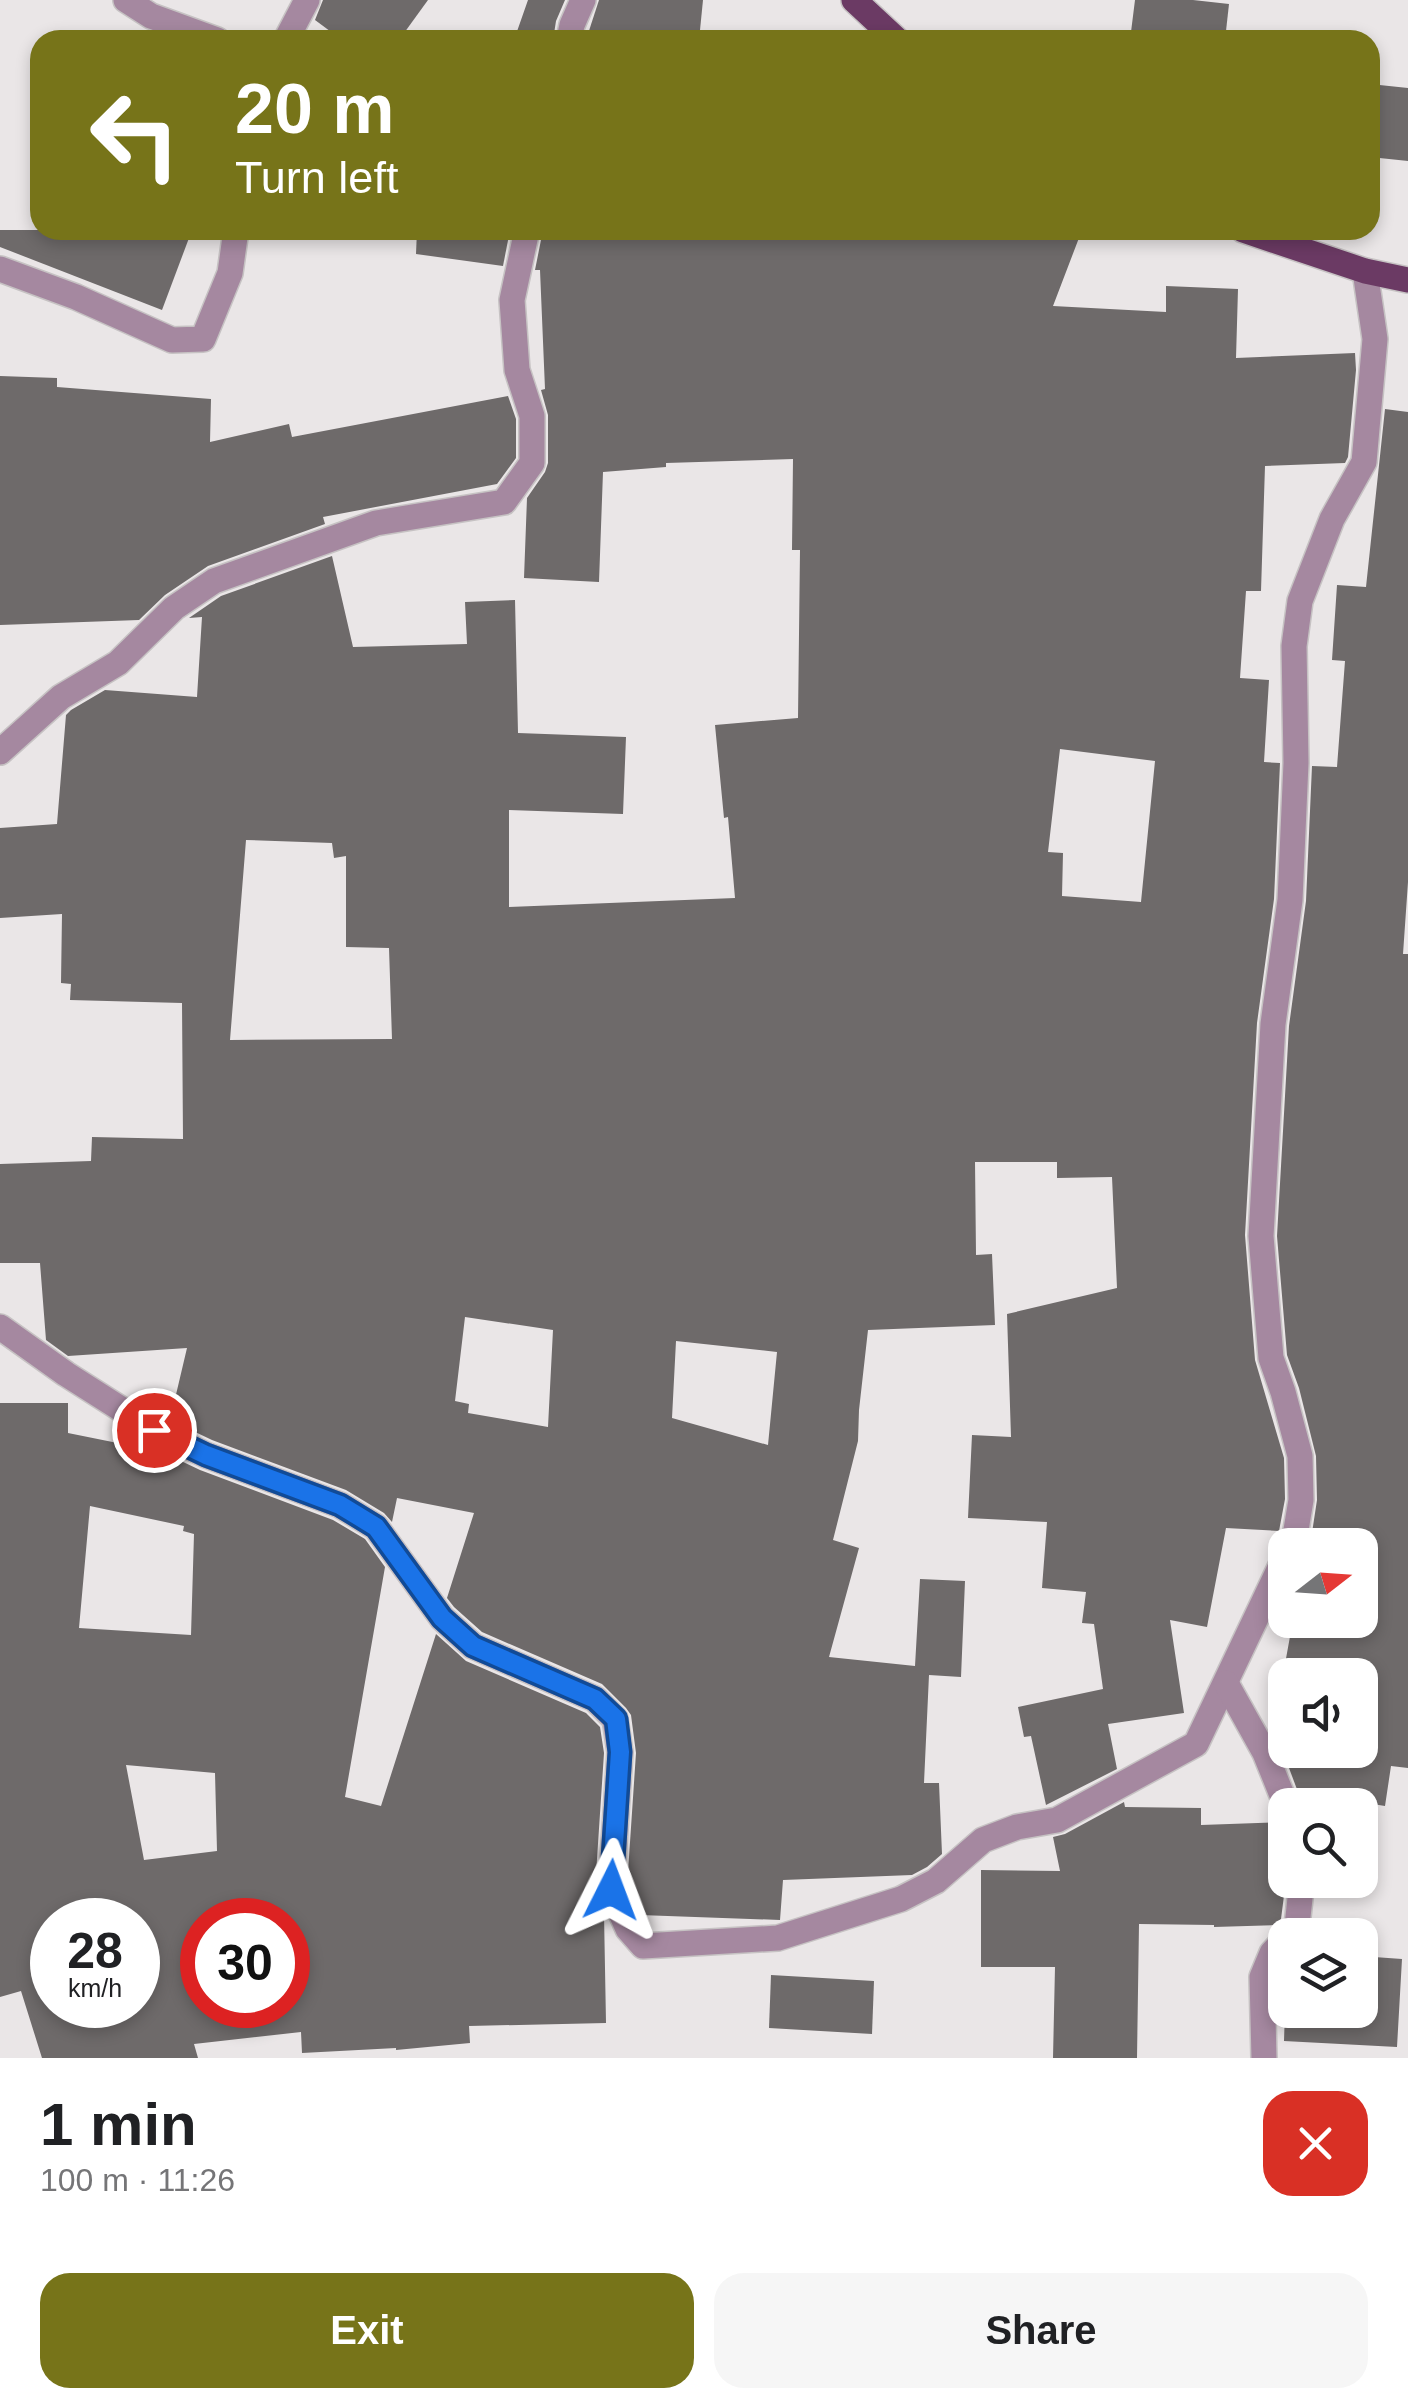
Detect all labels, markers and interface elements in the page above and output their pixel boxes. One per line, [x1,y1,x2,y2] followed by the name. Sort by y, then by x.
[70,70,200,200] icon: left
[235,70,395,148] text: 20 m
[235,152,398,203] text: Turn left
[112,1388,197,1473] pin
[127,1403,182,1458] icon: arrive
[1268,1528,1378,1638] north arrow
[1268,1528,1378,2028] map controls
[1268,1658,1378,1768] button: sound
[1268,1788,1378,1898] button: search
[559,1838,663,1942] position arrow
[180,1898,310,2028] speed limit sign: 30
[1268,1918,1378,2028] button: layers
[67,1923,123,1979] text: 28
[68,1974,122,2002] text: km/h
[40,2091,197,2158] text: 1 min
[1263,2091,1368,2196] button: close
[40,2162,235,2198] text: 100 m · 11:26
[40,2273,694,2388] button: Exit
[714,2273,1368,2388] button: Share

